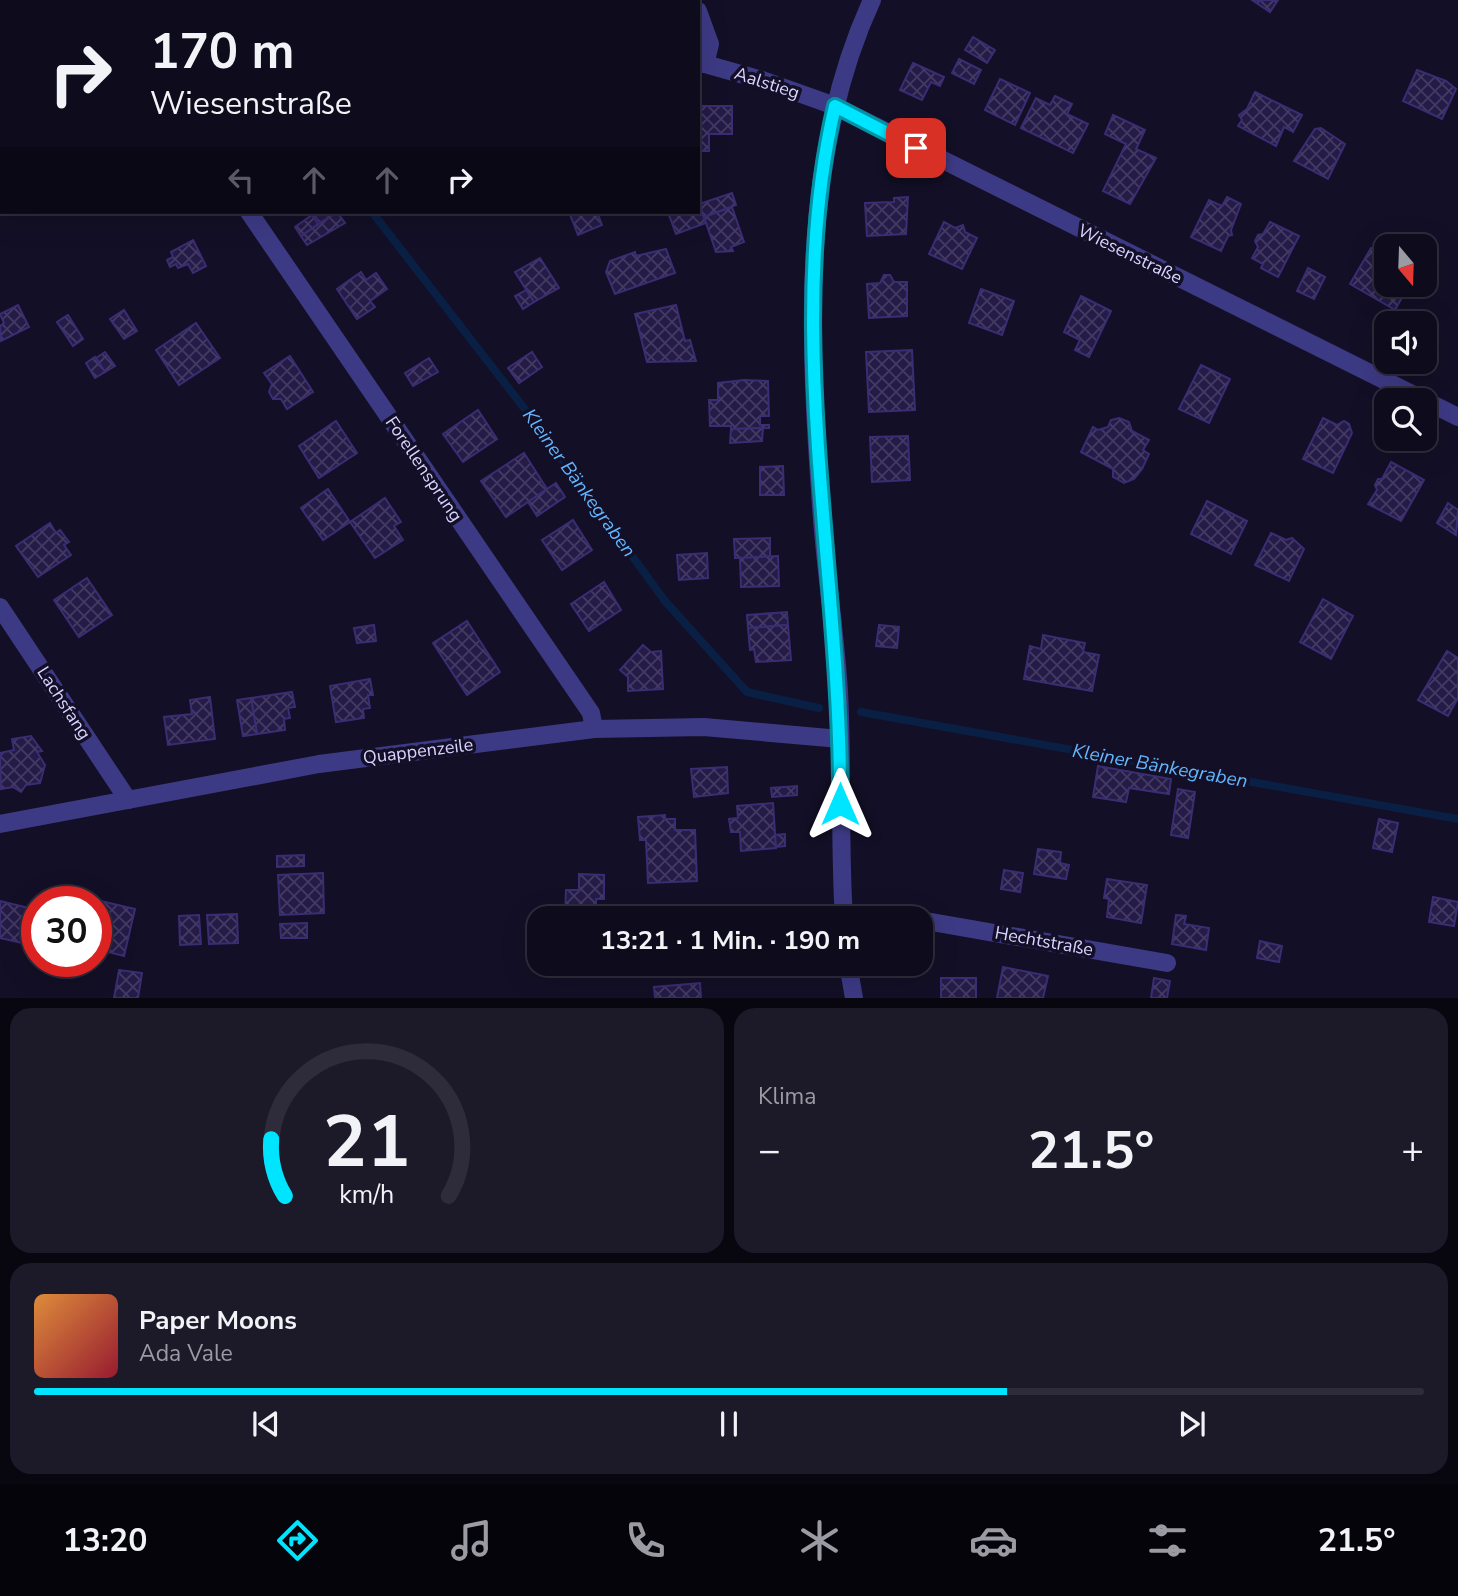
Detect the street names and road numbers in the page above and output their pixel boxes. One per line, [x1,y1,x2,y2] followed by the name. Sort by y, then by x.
[731,61,803,105] street label: Aalstieg
[1074,218,1186,290] street label: Wiesenstraße
[380,412,468,526] street label: Forellensprung
[31,662,97,744] street label: Lachsfang
[361,732,475,770] street label: Quappenzeile
[993,921,1095,961] street label: Hechtstraße

